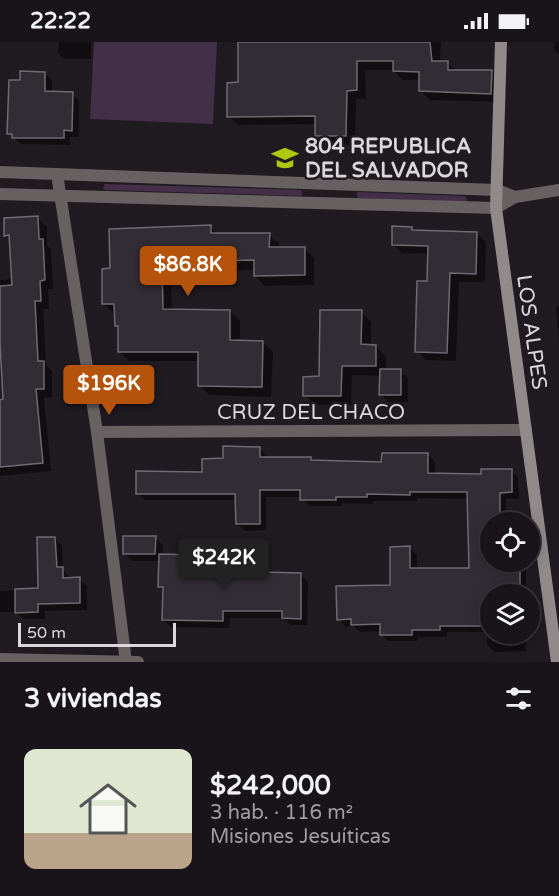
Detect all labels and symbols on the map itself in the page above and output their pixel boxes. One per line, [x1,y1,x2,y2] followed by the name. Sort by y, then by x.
[305,134,471,183] place label: 804 REPUBLICA DEL SALVADOR
[270,143,300,173] school or university icon: 804 REPUBLICA DEL SALVADOR
[139,246,237,297] pin: $86.8K
[511,273,552,391] street label: LOS ALPES
[67,365,151,416] pin: $196K
[217,400,405,425] street label: CRUZ DEL CHACO
[182,539,266,590] pin: $242K
[18,620,176,648] scale bar

